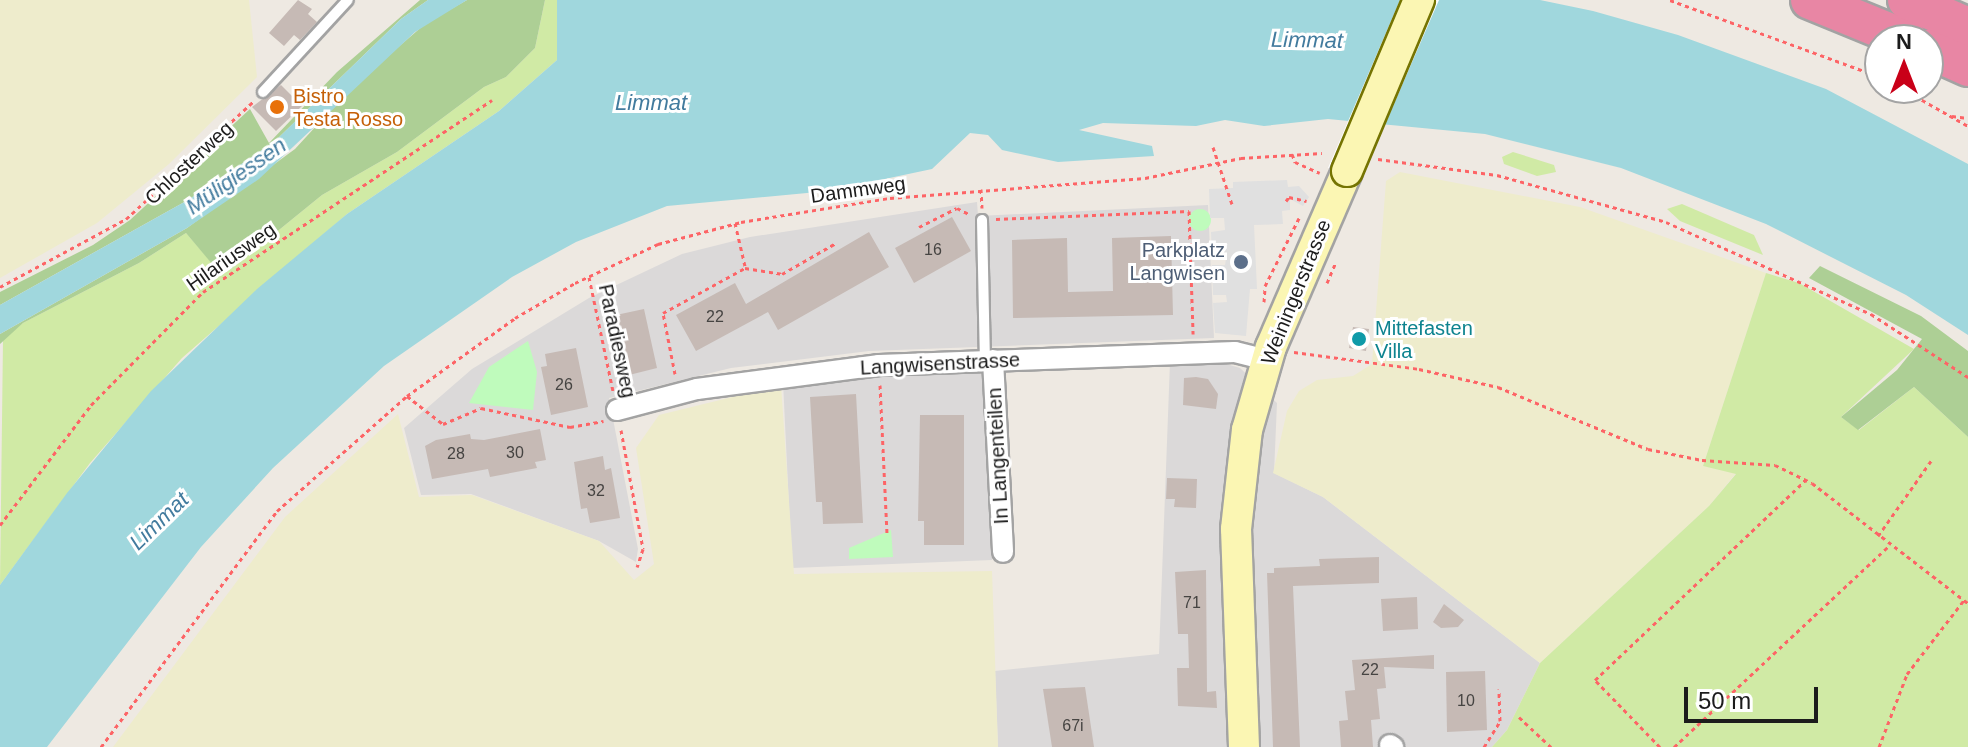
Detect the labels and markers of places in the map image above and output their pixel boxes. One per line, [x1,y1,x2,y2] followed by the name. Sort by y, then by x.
[293,84,403,131] place label: Bistro Testa Rosso
[268,98,286,116] marker: Bistro Testa Rosso
[1129,238,1225,285] place label: Parkplatz Langwisen
[1232,253,1250,271] marker: Parkplatz Langwisen
[1375,316,1473,363] place label: Mittefasten Villa
[1350,330,1368,348] marker: Mittefasten Villa

